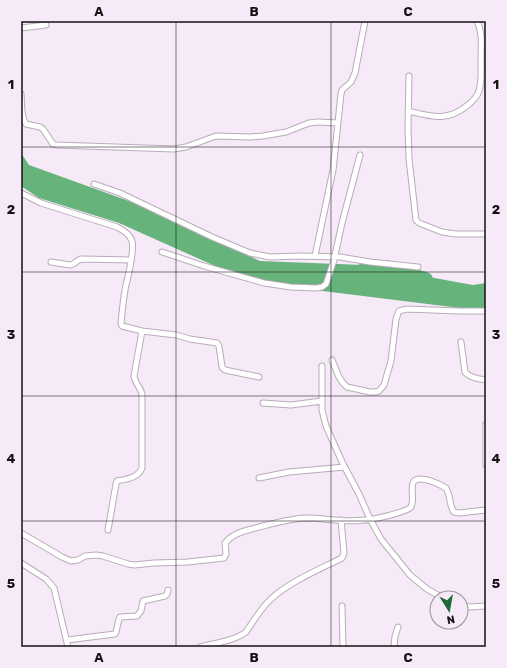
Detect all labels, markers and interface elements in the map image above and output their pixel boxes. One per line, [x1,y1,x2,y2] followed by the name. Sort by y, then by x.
[94,4,104,19] text: A
[249,4,259,19] text: B
[403,4,413,19] text: C
[8,77,14,92] text: 1
[493,77,499,92] text: 1
[7,202,15,217] text: 2
[492,202,500,217] text: 2
[7,327,16,342] text: 3
[492,327,501,342] text: 3
[7,451,16,466] text: 4
[492,451,501,466] text: 4
[7,576,15,591] text: 5
[492,576,500,591] text: 5
[429,590,469,630] north arrow
[446,612,456,626] text: N
[94,650,104,665] text: A
[249,650,259,665] text: B
[403,650,413,665] text: C

